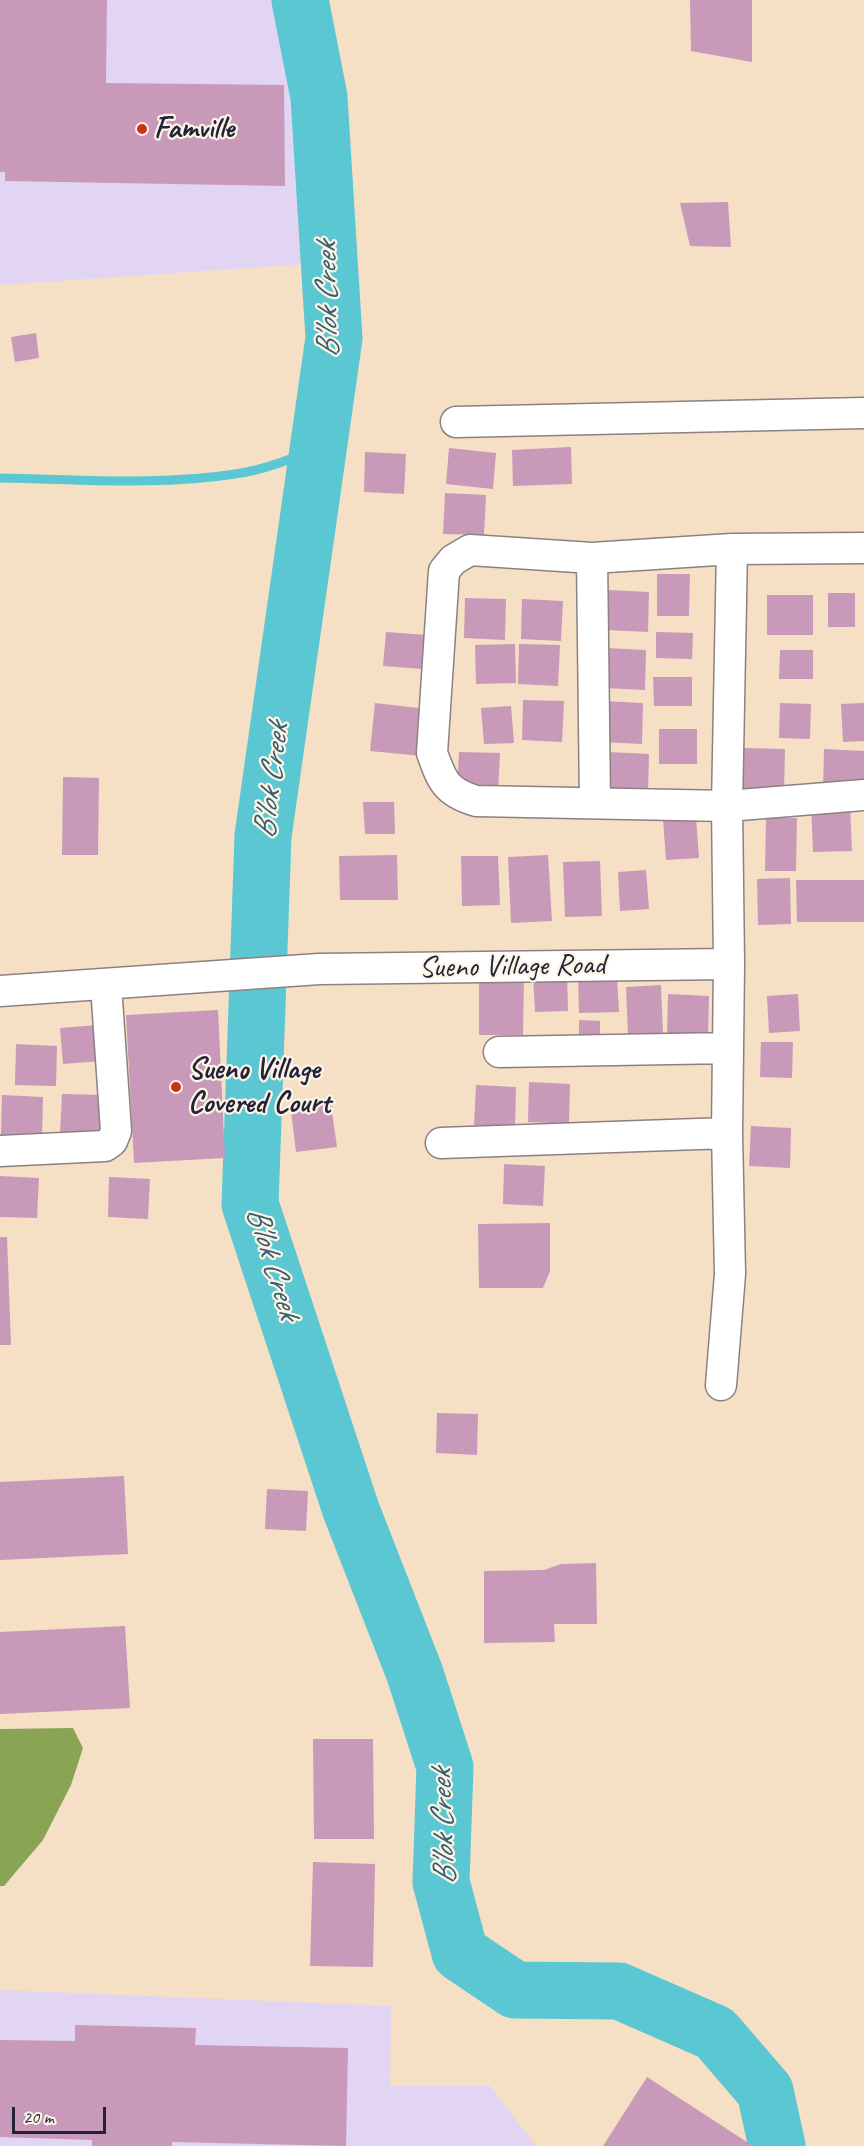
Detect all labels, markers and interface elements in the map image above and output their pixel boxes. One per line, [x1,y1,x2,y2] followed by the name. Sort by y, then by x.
[154,111,234,147] place label: Famville
[135,122,149,136] marker: Famville
[308,242,348,358] water label: B'lok Creek
[246,721,298,841] water label: B'lok Creek
[418,947,606,987] street label: Sueno Village Road
[188,1052,330,1122] place label: Sueno Village Covered Court
[169,1080,183,1094] marker: Sueno Village Covered Court
[237,1202,307,1324] water label: B'lok Creek
[423,1769,465,1885] water label: B'lok Creek
[15,2095,110,2133] scale bar
[23,2106,54,2128] text: 20 m

